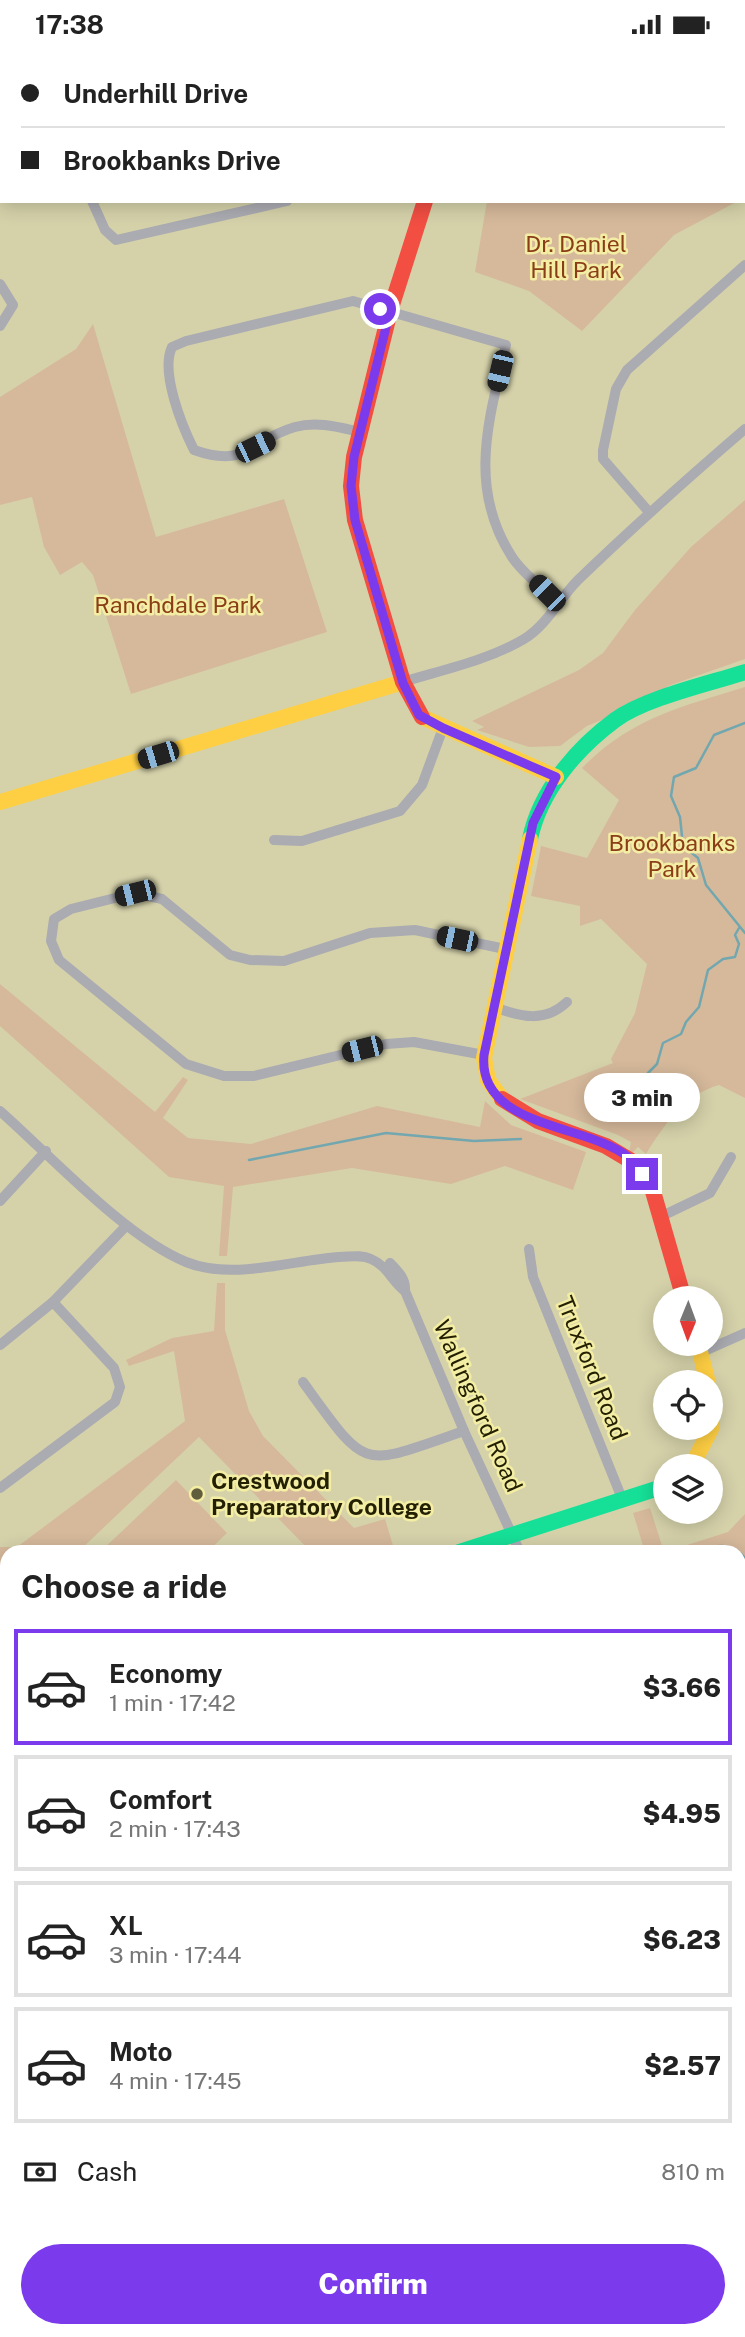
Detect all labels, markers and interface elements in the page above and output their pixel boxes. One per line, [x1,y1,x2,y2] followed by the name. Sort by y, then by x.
[35,9,104,40] text: 17:38
[63,78,248,109] text: Underhill Drive
[63,145,281,176] text: Brookbanks Drive
[525,230,627,283] park label: Dr. Daniel Hill Park
[364,293,396,325] route start
[486,348,515,394] car
[232,428,279,466] car
[525,571,570,615] car
[94,591,262,618] park label: Ranchdale Park
[135,739,182,771] car
[609,829,736,882] park label: Brookbanks Park
[113,878,158,908] car
[435,924,480,954] car
[340,1034,385,1064] car
[584,1073,700,1121] callout: 3 min
[611,1084,673,1111] text: 3 min
[626,1158,658,1190] route end
[653,1286,723,1356] north arrow
[653,1286,723,1524] map controls
[551,1292,634,1444] street label: Truxford Road
[428,1316,528,1496] street label: Wallingford Road
[653,1370,723,1440] button: locate
[653,1454,723,1524] button: layers
[211,1467,432,1520] place label: Crestwood Preparatory College
[189,1486,205,1502] marker: Crestwood Preparatory College
[21,1568,227,1605] text: Choose a ride
[25,1656,88,1719] icon: car
[109,1658,222,1689] text: Economy
[643,1672,721,1703] text: $3.66
[109,1689,236,1716] text: 1 min · 17:42
[25,1782,88,1845] icon: car
[109,1784,212,1815] text: Comfort
[643,1798,721,1829] text: $4.95
[109,1815,241,1842] text: 2 min · 17:43
[25,1908,88,1971] icon: car
[109,1910,143,1941] text: XL
[643,1924,721,1955] text: $6.23
[109,1941,242,1968] text: 3 min · 17:44
[25,2034,88,2097] icon: car
[109,2036,172,2067] text: Moto
[644,2050,721,2081] text: $2.57
[109,2067,242,2094] text: 4 min · 17:45
[21,2153,59,2191] icon: cash
[77,2156,137,2187] text: Cash
[661,2158,725,2185] text: 810 m
[21,2244,725,2324] button: Confirm

